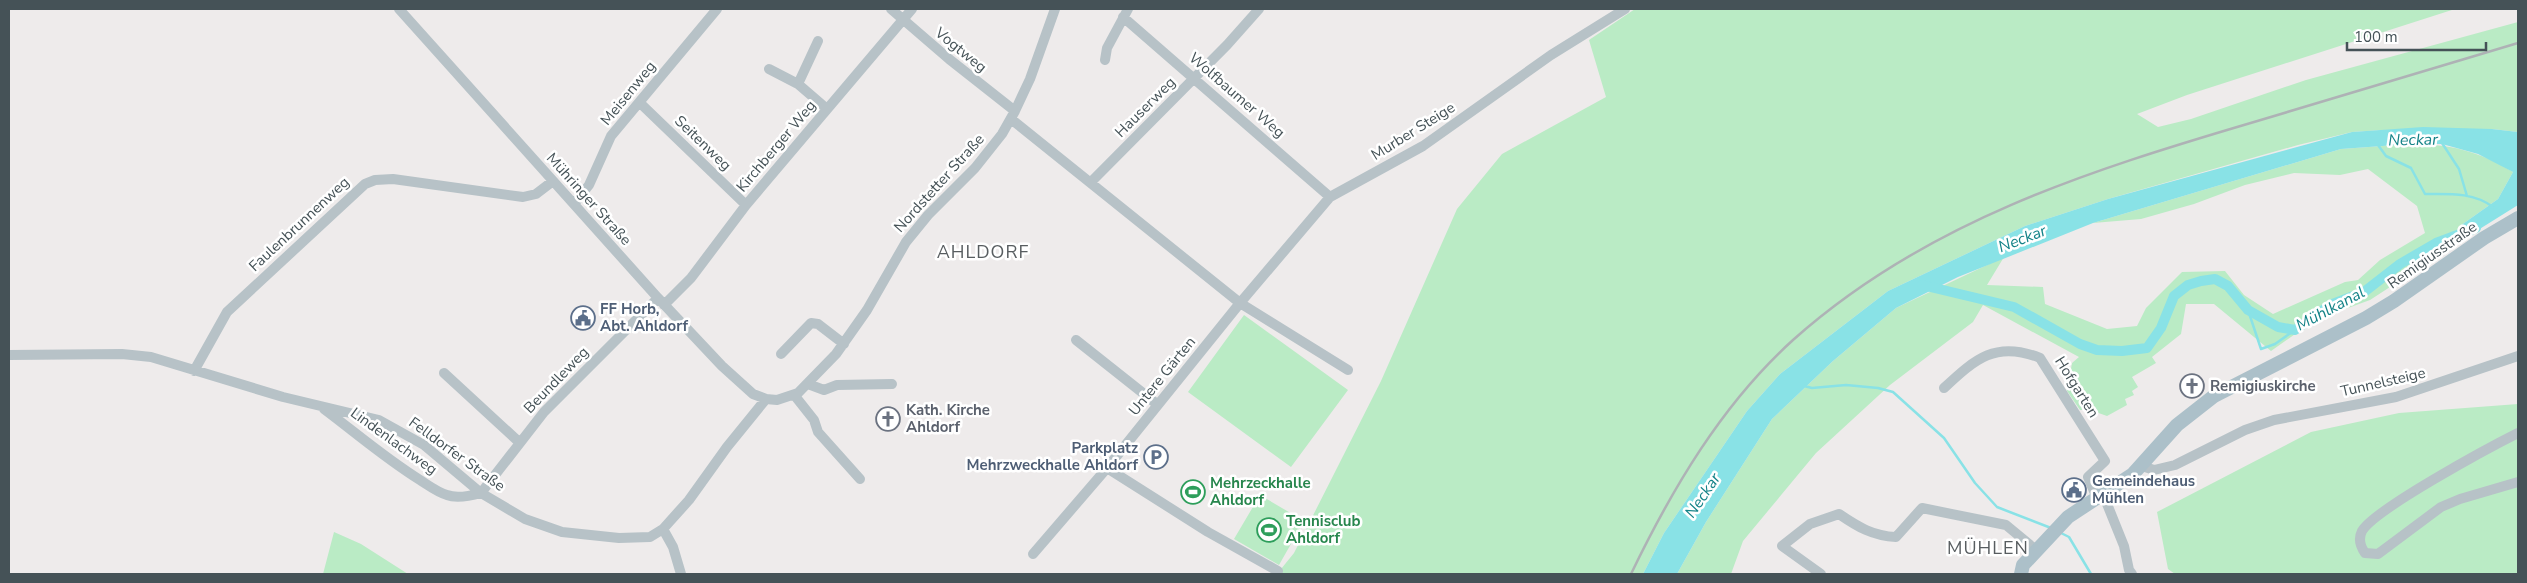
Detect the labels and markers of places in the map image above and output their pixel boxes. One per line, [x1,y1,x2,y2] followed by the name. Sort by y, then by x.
[600,299,688,336] place label: FF Horb, Abt. Ahldorf
[570,305,596,331] public building icon: FF Horb, Abt. Ahldorf
[2179,373,2205,399] church icon: Remigiuskirche
[2210,376,2316,396] place label: Remigiuskirche
[906,400,990,437] place label: Kath. Kirche Ahldorf
[875,406,901,432] church icon: Kath. Kirche Ahldorf
[967,438,1139,475] place label: Parkplatz Mehrzweckhalle Ahldorf
[1143,444,1169,470] parking icon: Parkplatz Mehrzweckhalle Ahldorf
[2092,471,2195,508] place label: Gemeindehaus Mühlen
[1210,473,1311,510] place label: Mehrzeckhalle Ahldorf
[2061,477,2087,503] public building icon: Gemeindehaus Mühlen
[1180,479,1206,505] sports icon: Mehrzeckhalle Ahldorf
[1286,511,1361,548] place label: Tennisclub Ahldorf
[1256,517,1282,543] sports icon: Tennisclub Ahldorf

